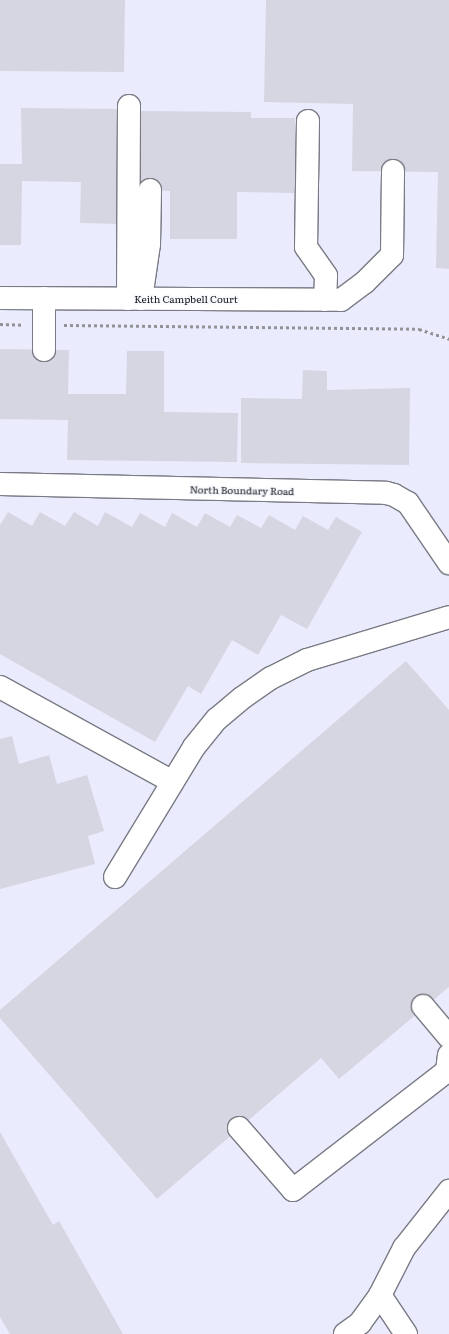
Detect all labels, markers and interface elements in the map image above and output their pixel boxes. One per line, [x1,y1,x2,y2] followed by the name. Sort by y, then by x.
[134,293,238,305] street label: Keith Campbell Court
[190,483,294,497] street label: North Boundary Road

